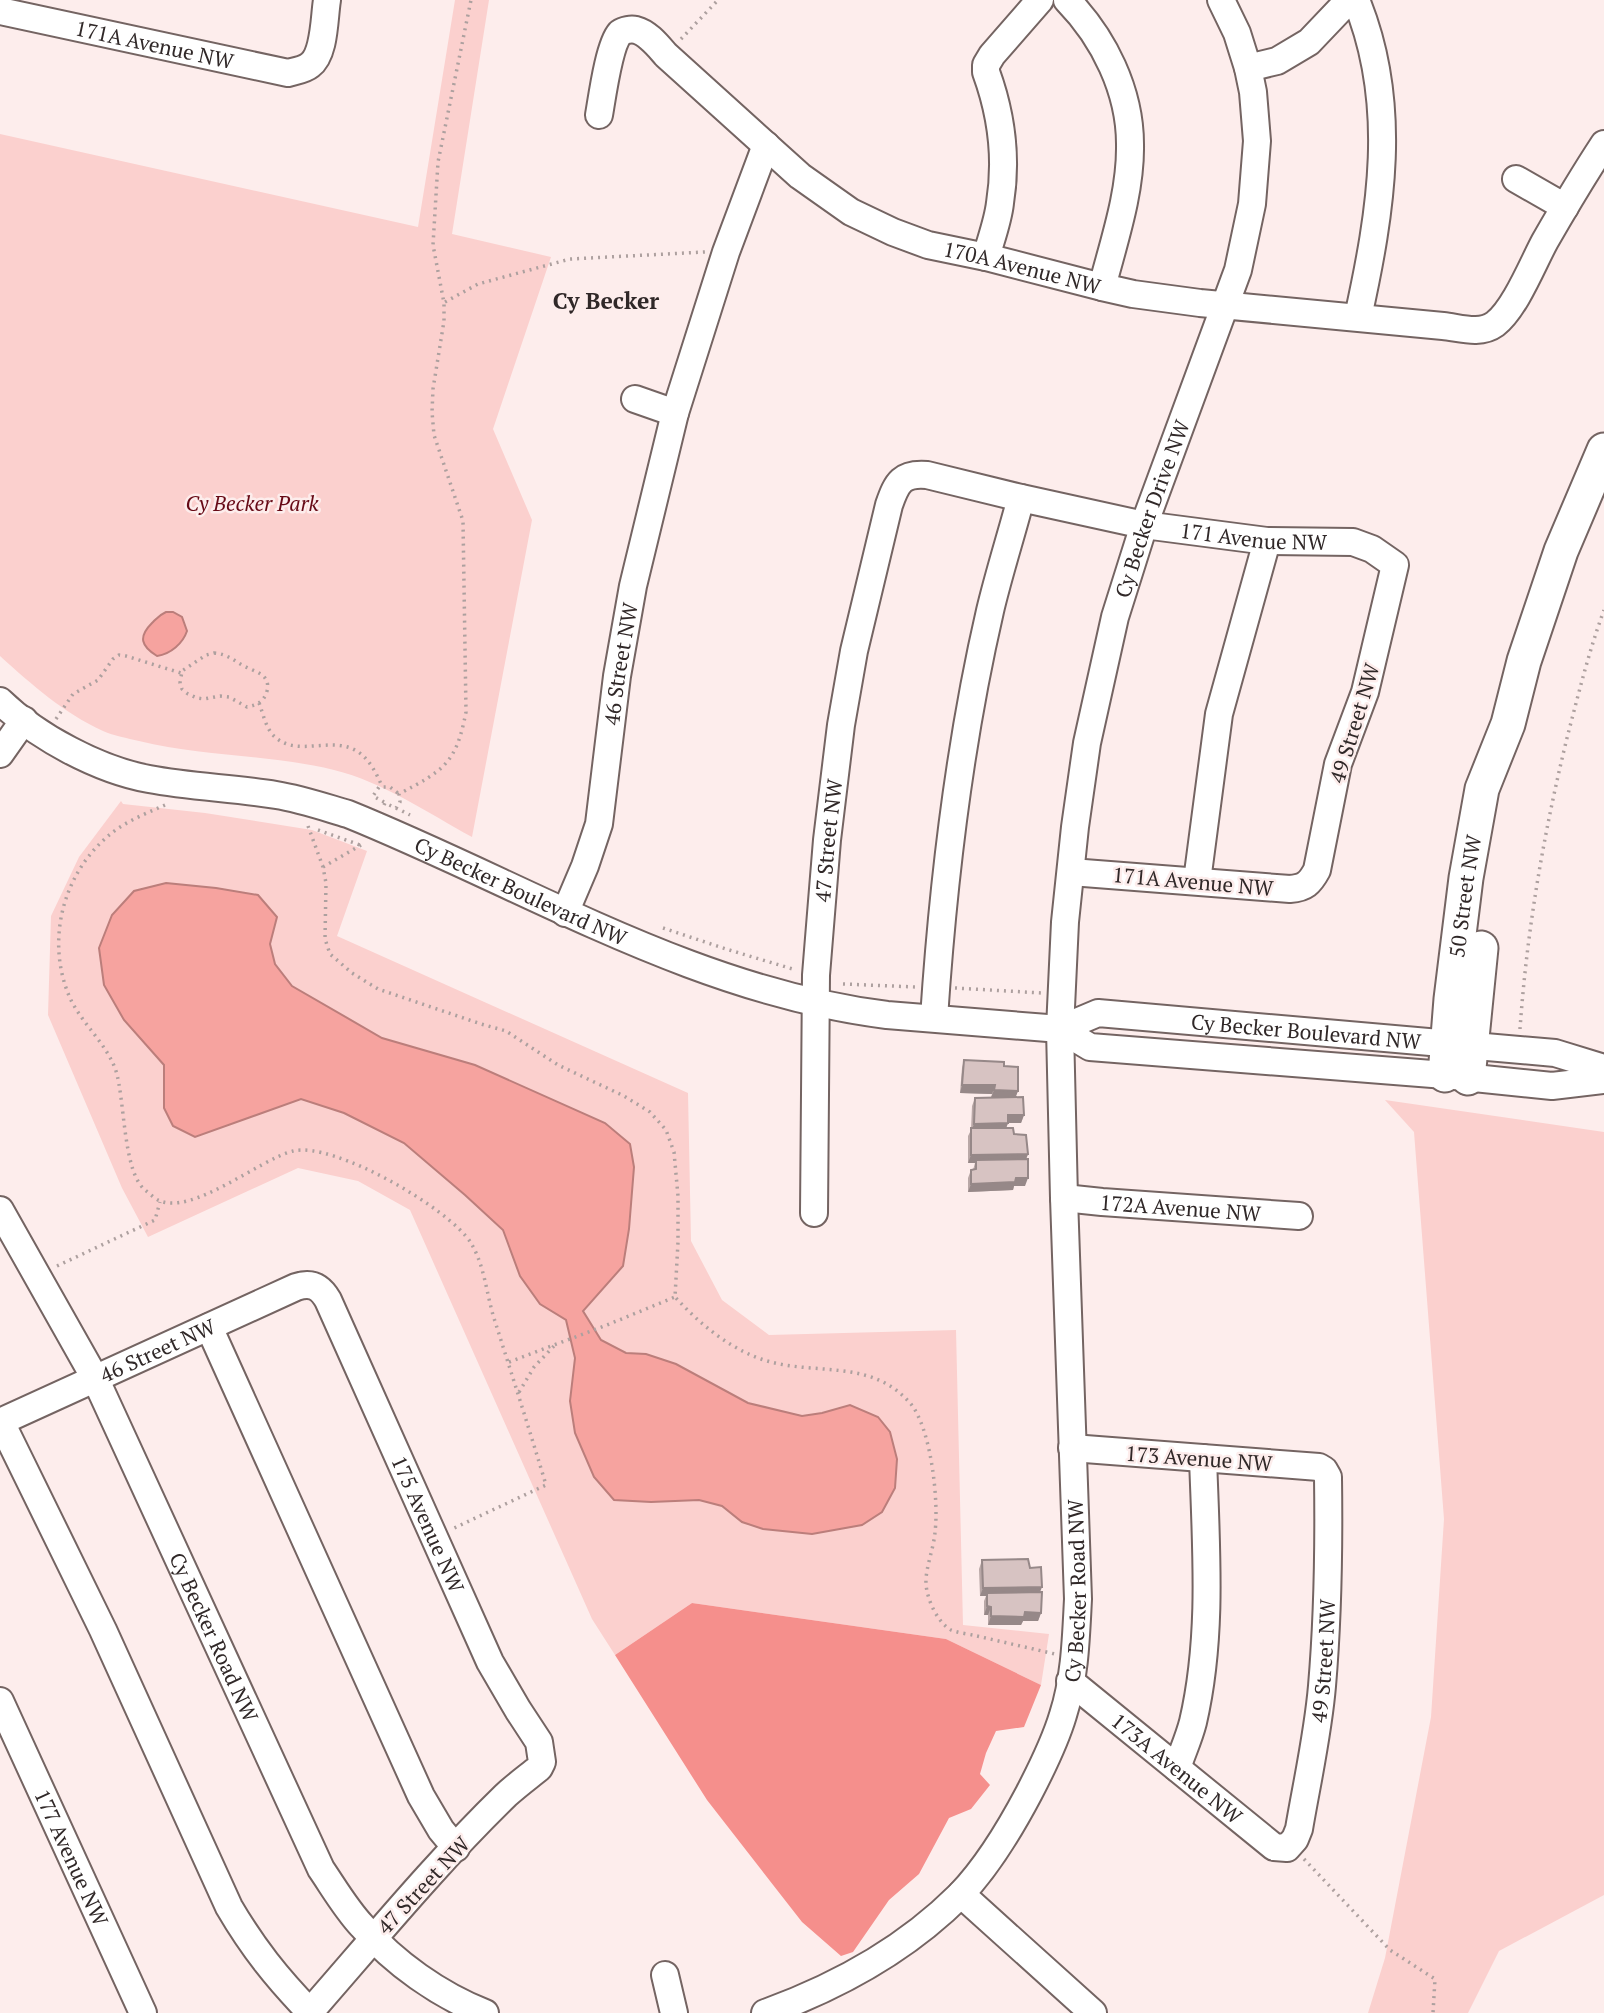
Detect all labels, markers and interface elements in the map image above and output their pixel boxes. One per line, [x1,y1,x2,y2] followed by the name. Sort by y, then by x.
[73,14,237,75] street label: 171A Avenue NW
[941,235,1104,300] street label: 170A Avenue NW
[553,285,659,316] district label: Cy Becker
[1108,416,1196,601] street label: Cy Becker Drive NW
[185,489,320,517] park label: Cy Becker Park
[1179,516,1327,556] street label: 171 Avenue NW
[597,600,644,727] street label: 46 Street NW
[1323,659,1386,786] street label: 49 Street NW
[808,777,848,903] street label: 47 Street NW
[410,830,632,952] street label: Cy Becker Boulevard NW
[1442,832,1488,959] street label: 50 Street NW
[1112,860,1275,902] street label: 171A Avenue NW
[1190,1007,1423,1055] street label: Cy Becker Boulevard NW
[1099,1188,1262,1227] street label: 172A Avenue NW
[95,1312,220,1389] street label: 46 Street NW
[1125,1439,1274,1477] street label: 173 Avenue NW
[385,1451,471,1597] street label: 175 Avenue NW
[1057,1498,1092,1684] street label: Cy Becker Road NW
[163,1548,265,1726] street label: Cy Becker Road NW
[1304,1598,1341,1724] street label: 49 Street NW
[1106,1706,1249,1830] street label: 173A Avenue NW
[28,1785,115,1930] street label: 177 Avenue NW
[371,1830,476,1940] street label: 47 Street NW

